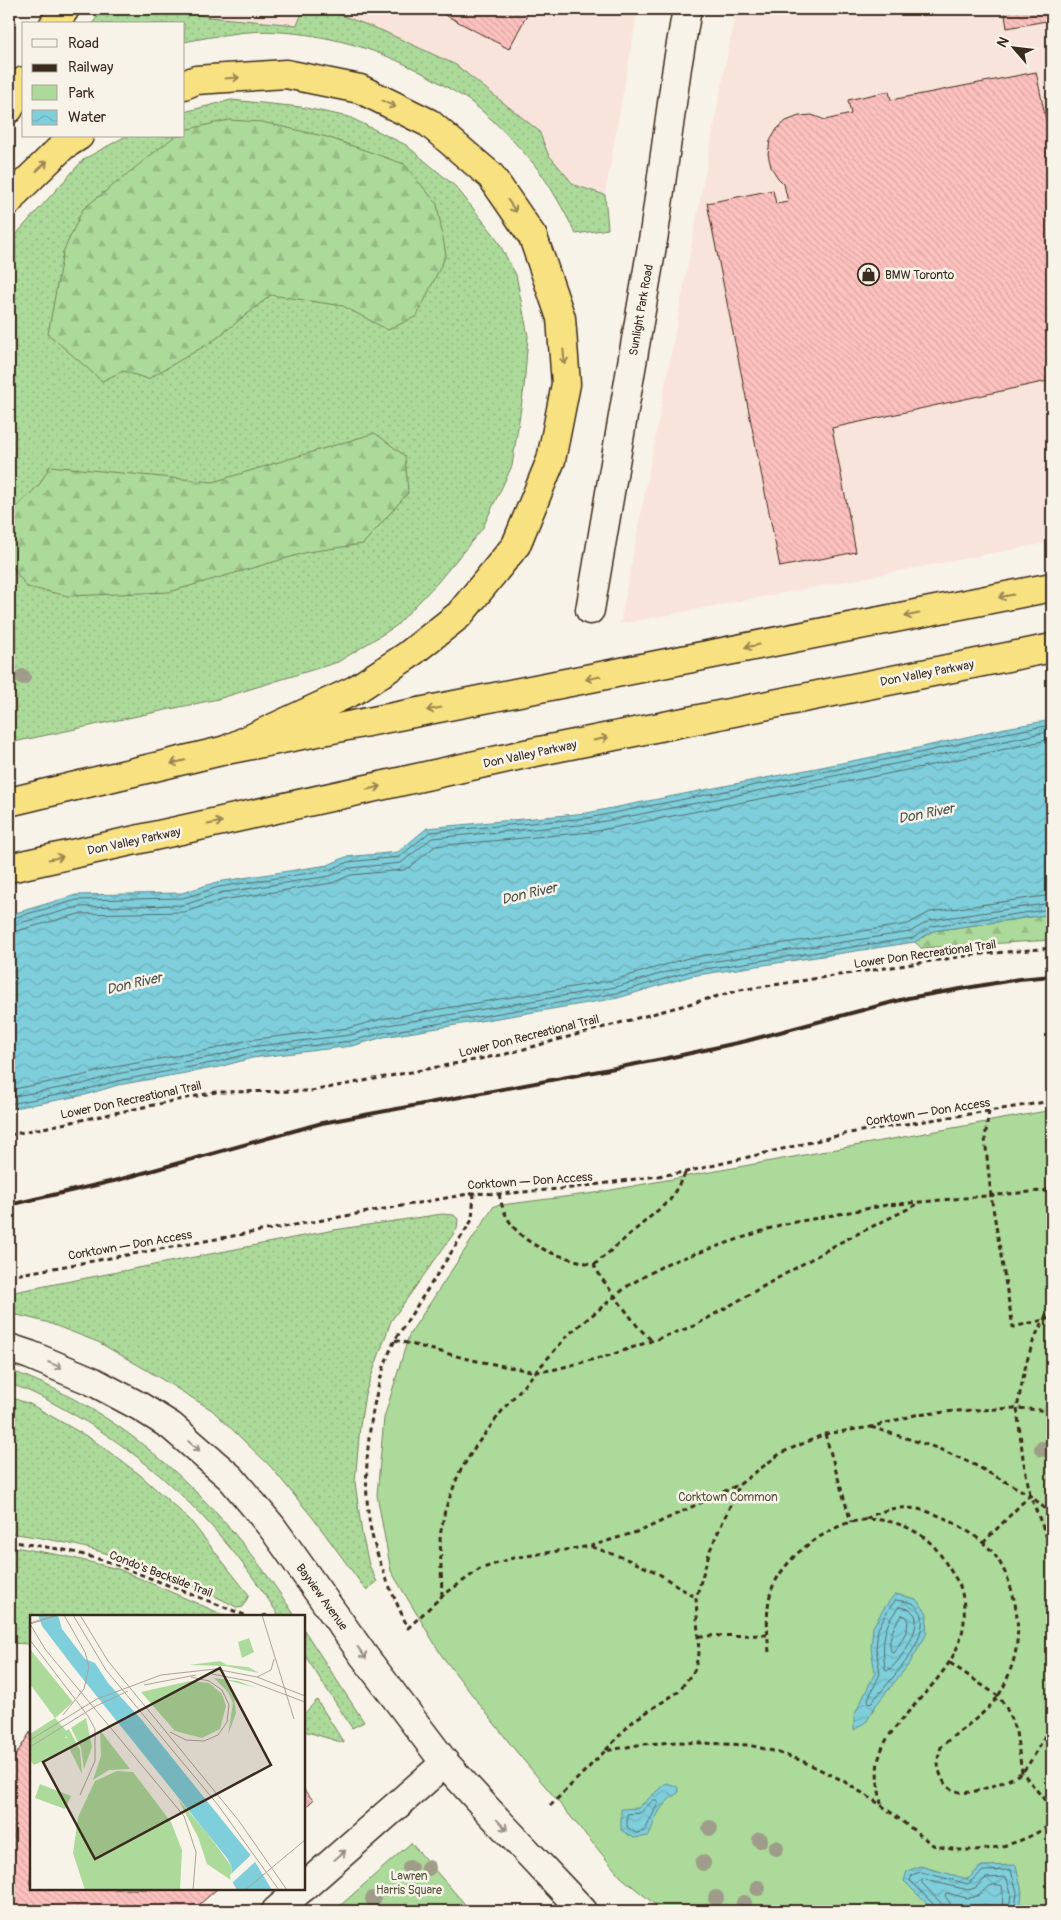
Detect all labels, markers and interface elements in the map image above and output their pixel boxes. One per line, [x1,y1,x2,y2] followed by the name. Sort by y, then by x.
[22,22,185,138] legend
[988,22,1038,72] north arrow
[68,34,99,53] text: Road
[993,34,1013,50] text: N
[68,58,114,77] text: Railway
[223,73,239,82] one-way arrow
[68,84,95,103] text: Park
[381,100,396,109] one-way arrow
[68,108,107,127] text: Water
[36,160,48,172] one-way arrow
[507,199,517,213] one-way arrow
[626,263,657,357] street label: Sunlight Park Road
[857,263,881,287] shop icon: BMW Toronto
[885,268,955,283] place label: BMW Toronto
[560,349,569,365] one-way arrow
[998,592,1014,602] one-way arrow
[904,611,920,620] one-way arrow
[745,642,761,652] one-way arrow
[879,657,975,690] street label: Don Valley Parkway
[585,674,601,683] one-way arrow
[426,705,442,715] one-way arrow
[593,733,609,743] one-way arrow
[482,737,578,772] street label: Don Valley Parkway
[171,758,187,767] one-way arrow
[365,783,381,792] one-way arrow
[897,799,957,827] water label: Don River
[207,818,223,827] one-way arrow
[86,824,182,859] street label: Don Valley Parkway
[48,853,64,862] one-way arrow
[500,878,560,908] water label: Don River
[853,937,997,972] street label: Lower Don Recreational Trail
[105,968,165,998] water label: Don River
[458,1012,601,1061] street label: Lower Don Recreational Trail
[59,1078,203,1123] street label: Lower Don Recreational Trail
[865,1095,992,1130] street label: Corktown — Don Access
[467,1170,594,1193] street label: Corktown — Don Access
[67,1227,194,1264] street label: Corktown — Don Access
[47,1361,62,1370] one-way arrow
[187,1440,200,1451] one-way arrow
[678,1490,778,1505] park label: Corktown Common
[107,1548,215,1601] street label: Condo's Backside Trail
[292,1561,351,1634] street label: Bayview Avenue
[30,1615,305,1890] inset map
[357,1646,367,1660] one-way arrow
[496,1819,508,1832] one-way arrow
[334,1849,347,1860] one-way arrow
[376,1869,442,1898] park label: Lawren Harris Square

